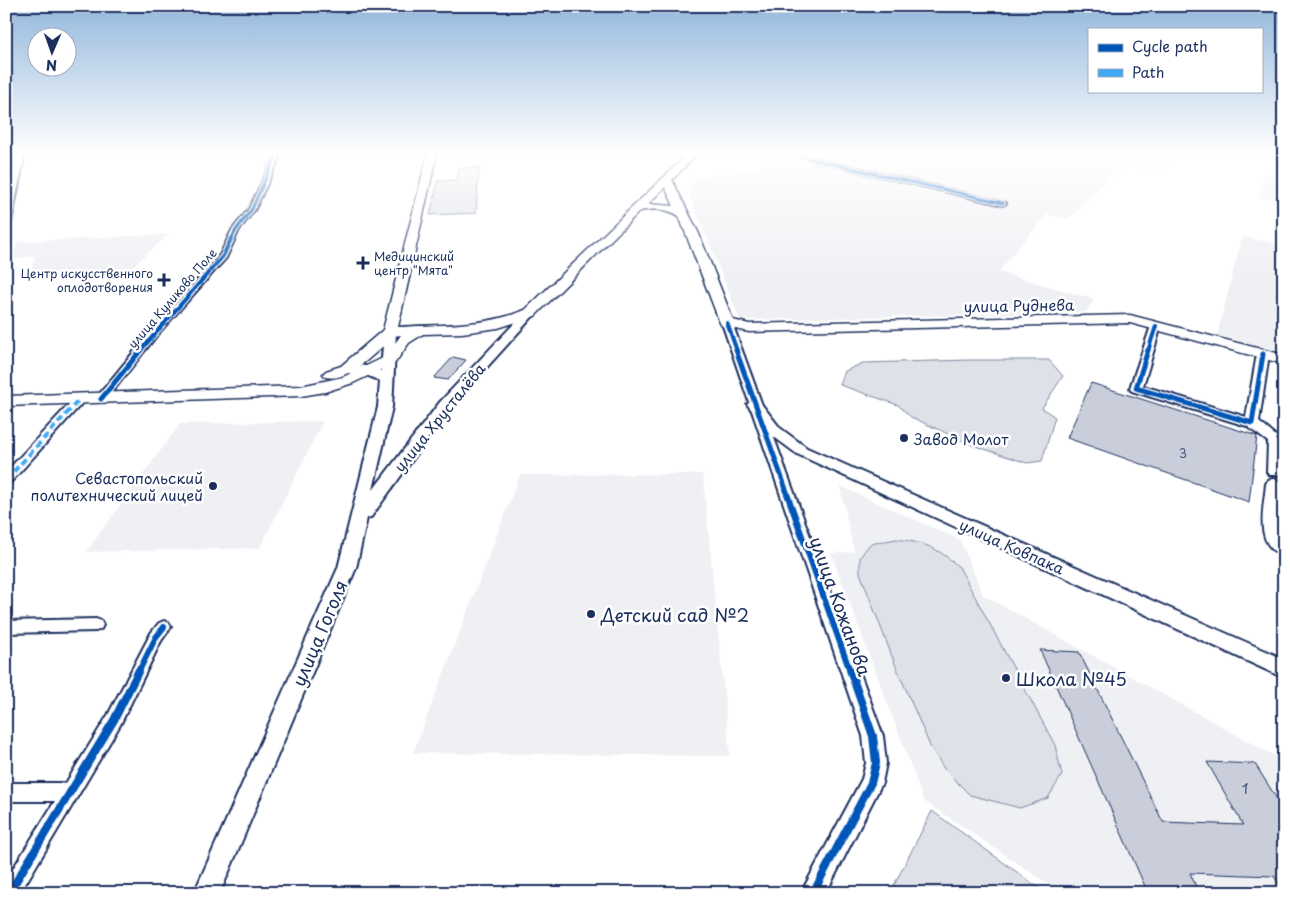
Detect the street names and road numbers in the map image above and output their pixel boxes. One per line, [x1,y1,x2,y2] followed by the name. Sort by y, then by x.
[123,244,221,352] street label: улица Куликово Поле
[963,293,1075,317] street label: улица Руднева
[388,357,491,476] street label: улица Хрусталёва
[956,513,1069,580] street label: улица Ковпака
[803,533,879,680] street label: улица Кожанова
[284,576,354,690] street label: улица Гоголя

